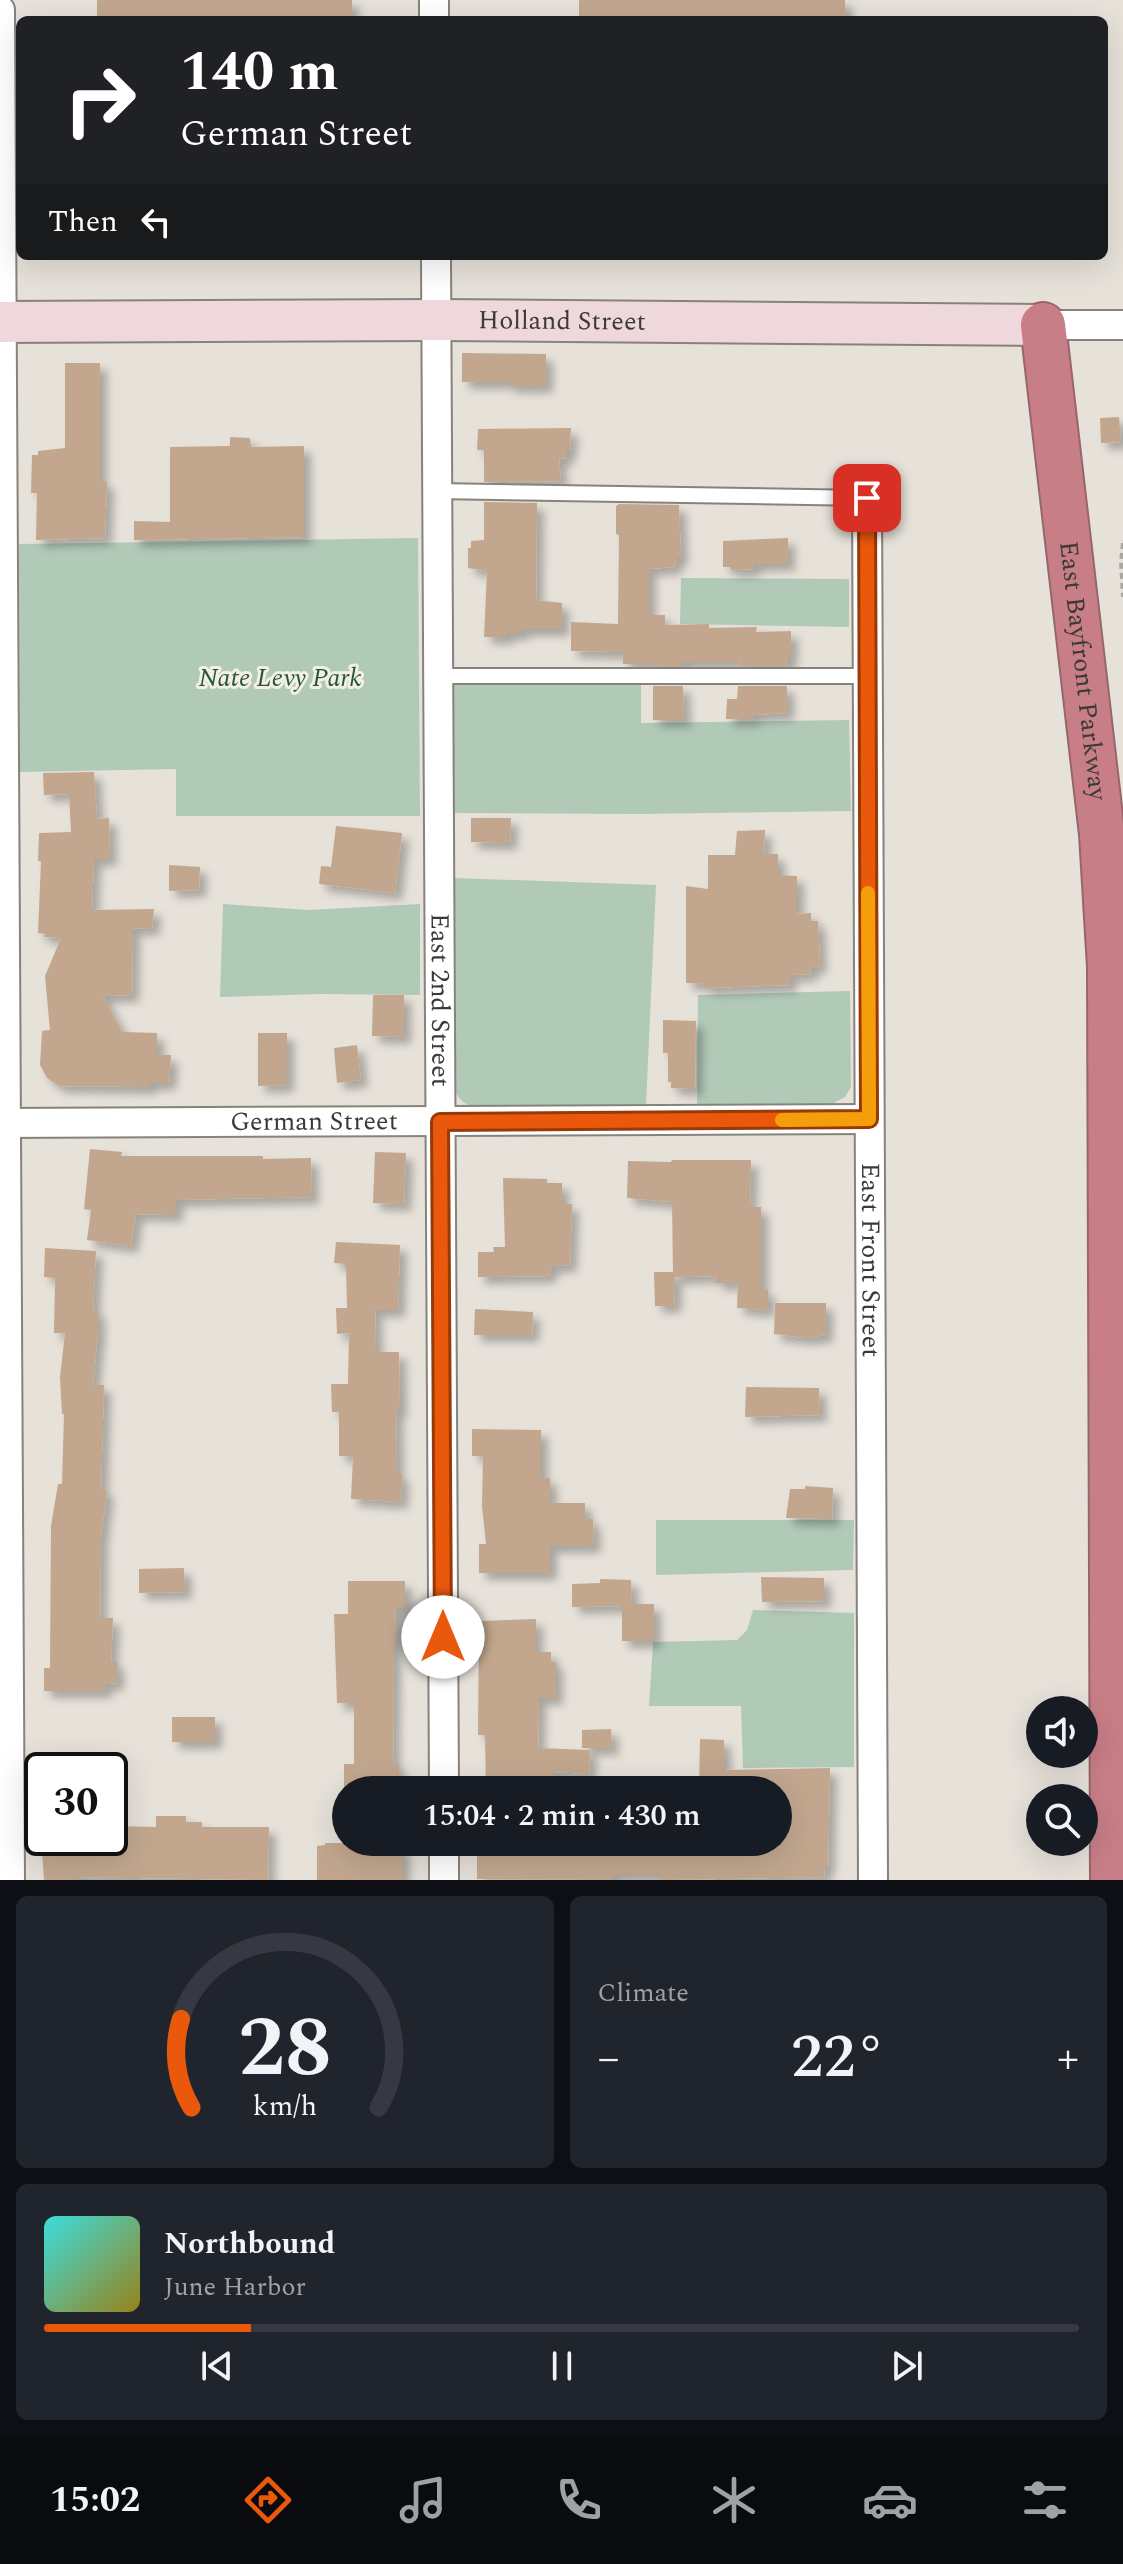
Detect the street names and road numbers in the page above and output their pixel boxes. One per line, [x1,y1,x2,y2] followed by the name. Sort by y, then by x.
[478,300,646,342] street label: Holland Street
[1048,539,1118,804] street label: East Bayfront Parkway
[419,913,460,1087] street label: East 2nd Street
[230,1101,398,1142] street label: German Street
[850,1162,891,1358] street label: East Front Street

